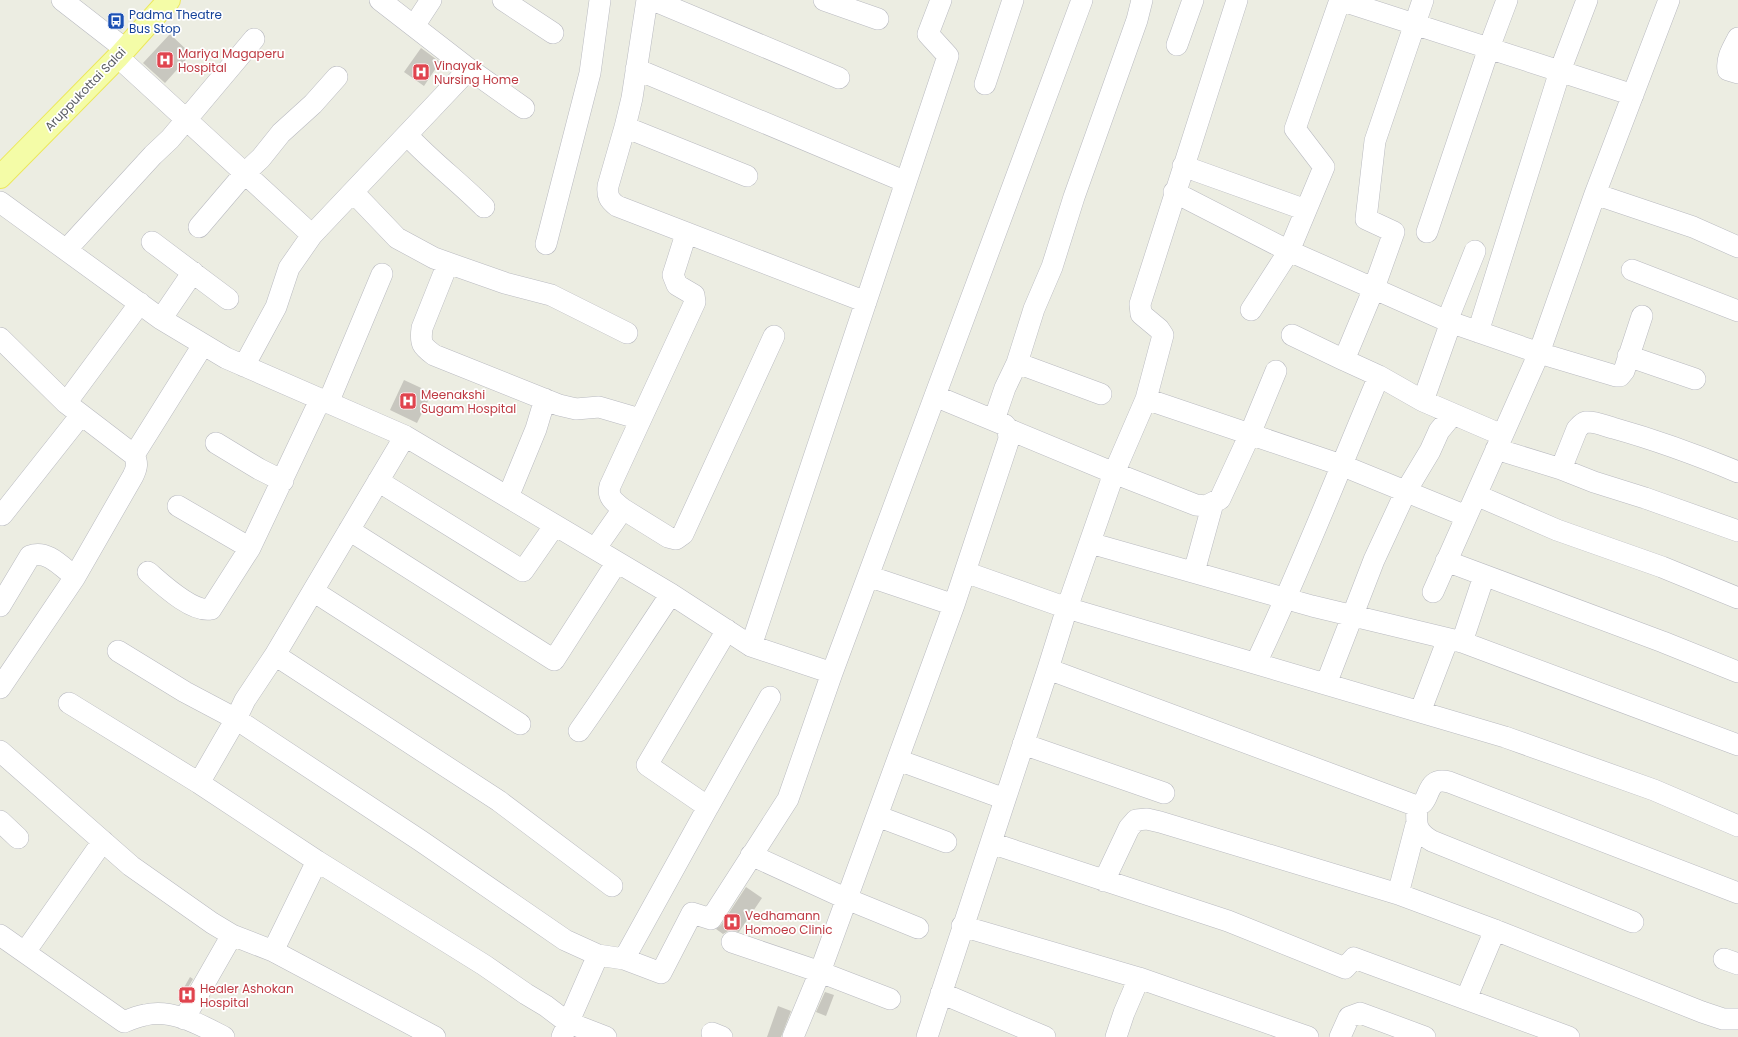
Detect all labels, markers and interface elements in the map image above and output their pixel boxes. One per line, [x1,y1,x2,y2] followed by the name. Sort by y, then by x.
[129,6,222,37] place label: Padma Theatre Bus Stop
[106,11,126,31] bus stop icon: Padma Theatre Bus Stop
[41,43,129,135] street label: Aruppukottai Salai
[178,45,284,76] place label: Mariya Magaperu Hospital
[155,50,175,70] hospital icon: Mariya Magaperu Hospital
[434,57,519,88] place label: Vinayak Nursing Home
[411,62,431,82] hospital icon: Vinayak Nursing Home
[421,386,516,417] place label: Meenakshi Sugam Hospital
[398,391,418,411] hospital icon: Meenakshi Sugam Hospital
[745,907,832,938] place label: Vedhamann Homoeo Clinic
[722,912,742,932] hospital icon: Vedhamann Homoeo Clinic
[200,980,294,1011] place label: Healer Ashokan Hospital
[177,985,197,1005] hospital icon: Healer Ashokan Hospital

